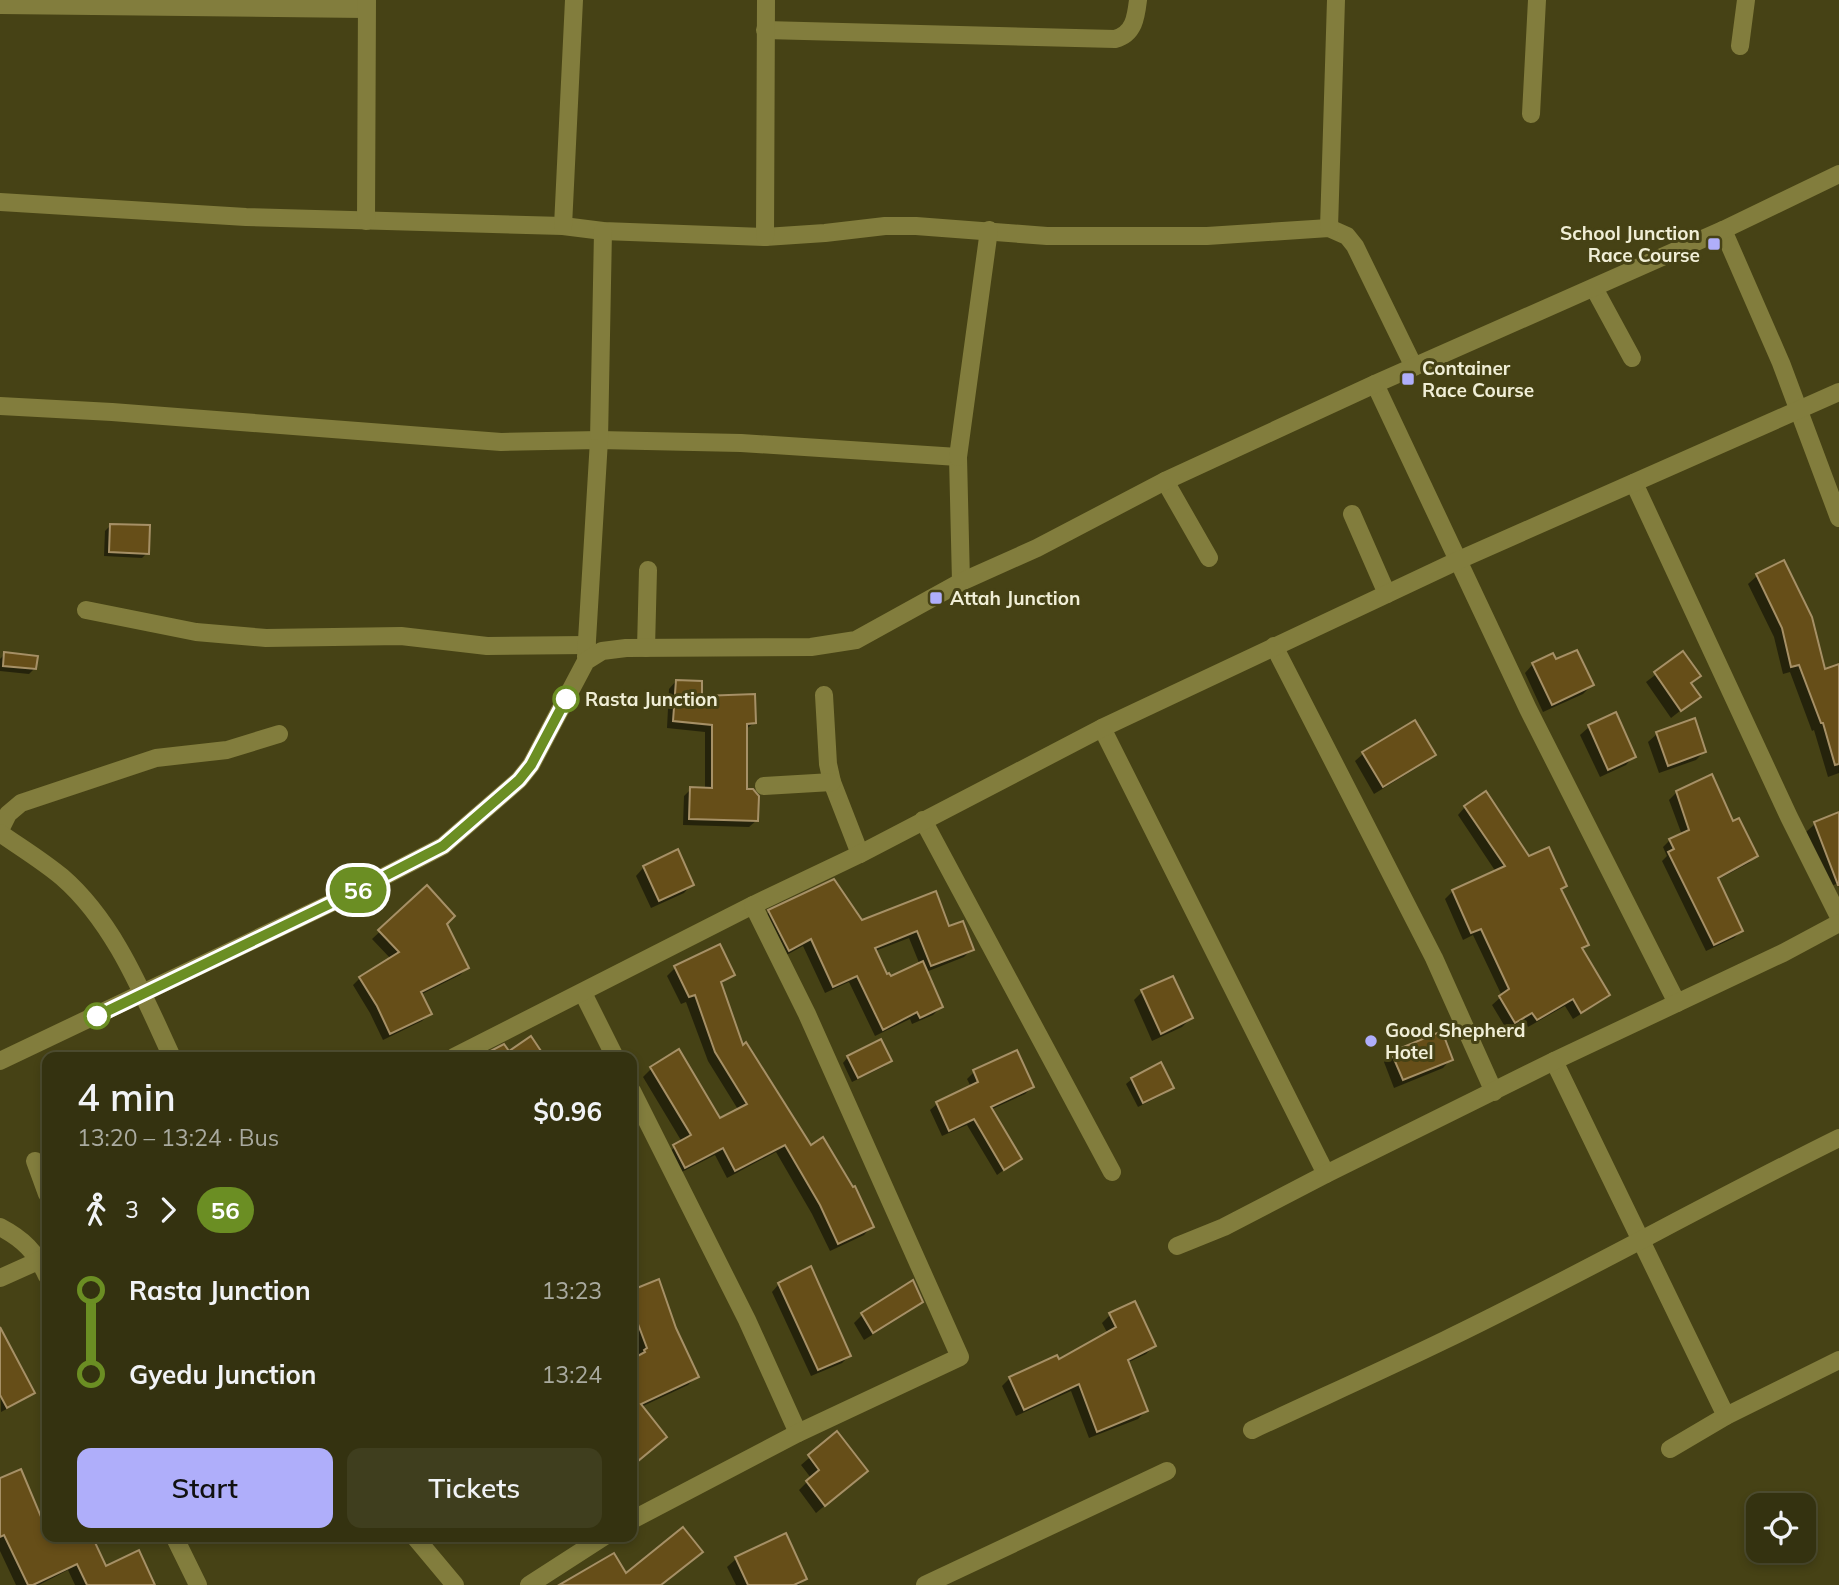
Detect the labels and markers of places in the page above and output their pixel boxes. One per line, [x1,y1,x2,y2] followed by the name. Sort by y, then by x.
[1560,221,1700,267] place label: School Junction Race Course
[1706,236,1722,252] marker: School Junction Race Course
[1422,356,1534,402] place label: Container Race Course
[1400,371,1416,387] marker: Container Race Course
[950,586,1080,610] place label: Attah Junction
[928,590,944,606] marker: Attah Junction
[553,686,579,712] marker: Rasta Junction
[585,687,718,711] place label: Rasta Junction
[84,1003,110,1029] unlabelled marker
[1385,1018,1525,1064] place label: Good Shepherd Hotel
[1363,1033,1379,1049] marker: Good Shepherd Hotel

